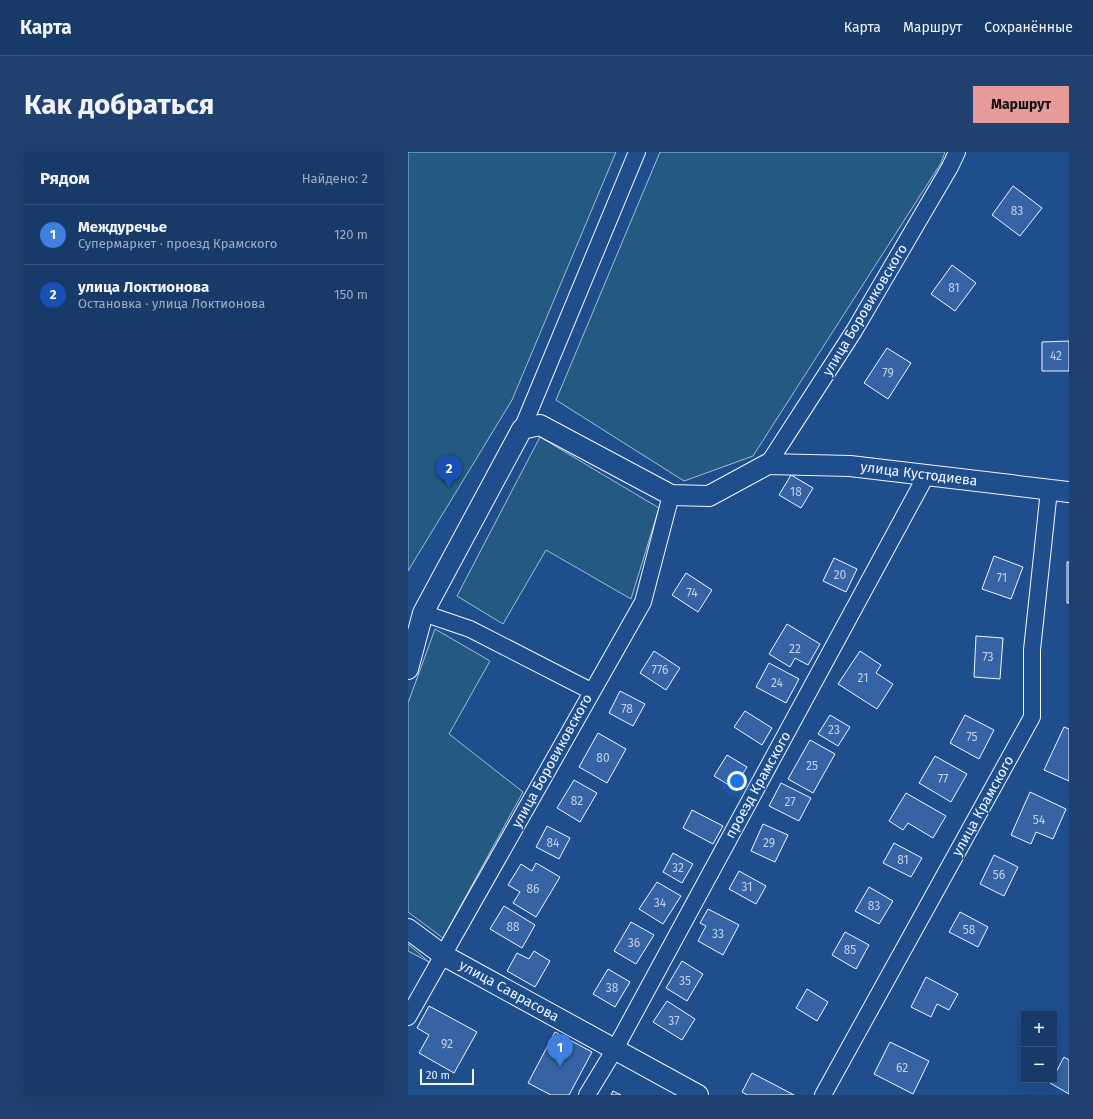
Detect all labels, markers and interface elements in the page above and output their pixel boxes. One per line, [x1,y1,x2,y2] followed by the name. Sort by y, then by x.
[20,16,72,39] text: Карта
[844,19,881,36] text: Карта
[903,19,962,36] text: Маршрут
[984,19,1073,36] text: Сохранённые
[973,86,1069,123] button: Маршрут
[24,88,214,121] text: Как добраться
[40,168,90,189] text: Рядом
[302,171,368,186] text: Найдено: 2
[1011,204,1023,218] house number: 83
[78,218,167,236] text: Междуречье
[50,227,56,242] text: 1
[334,227,368,242] text: 120 m
[78,236,277,251] text: Супермаркет · проезд Крамского
[819,241,911,379] street label: улица Боровиковского
[78,278,209,296] text: улица Локтионова
[948,281,960,295] house number: 81
[50,287,56,302] text: 2
[334,287,368,302] text: 150 m
[78,296,265,311] text: Остановка · улица Локтионова
[1050,349,1062,363] house number: 42
[882,366,894,380] house number: 79
[436,455,462,488] pin: 2
[860,458,978,490] street label: улица Кустодиева
[790,485,802,499] house number: 18
[834,568,847,582] house number: 20
[997,571,1007,585] house number: 71
[686,586,698,600] house number: 74
[789,642,801,656] house number: 22
[982,650,994,664] house number: 73
[652,663,668,677] house number: 776
[858,671,868,685] house number: 21
[771,676,784,690] house number: 24
[508,691,596,831] street label: улица Боровиковского
[621,702,633,716] house number: 78
[828,723,840,737] house number: 23
[722,729,794,841] street label: проезд Крамского
[966,730,978,744] house number: 75
[596,751,610,765] house number: 80
[948,753,1018,859] street label: улица Крамского
[806,759,818,773] house number: 25
[727,771,747,791] your location
[938,772,948,786] house number: 77
[571,794,583,808] house number: 82
[784,795,796,809] house number: 27
[1033,813,1046,827] house number: 54
[547,836,560,850] house number: 84
[763,836,775,850] house number: 29
[897,853,909,867] house number: 81
[672,861,684,875] house number: 32
[993,868,1005,882] house number: 56
[742,880,752,894] house number: 31
[526,882,540,896] house number: 86
[654,896,667,910] house number: 34
[868,899,880,913] house number: 83
[506,920,520,934] house number: 88
[963,923,976,937] house number: 58
[712,927,724,941] house number: 33
[628,936,640,950] house number: 36
[844,943,856,957] house number: 85
[456,956,562,1026] street label: улица Саврасова
[679,974,691,988] house number: 35
[606,981,619,995] house number: 38
[1021,1011,1057,1083] map controls
[1021,1011,1057,1047] button: +
[668,1014,680,1028] house number: 37
[547,1034,573,1067] pin: 1
[441,1037,453,1051] house number: 92
[1021,1047,1057,1083] button: −
[896,1061,908,1075] house number: 62
[420,1067,474,1086] scale bar
[426,1069,450,1082] text: 20 m

